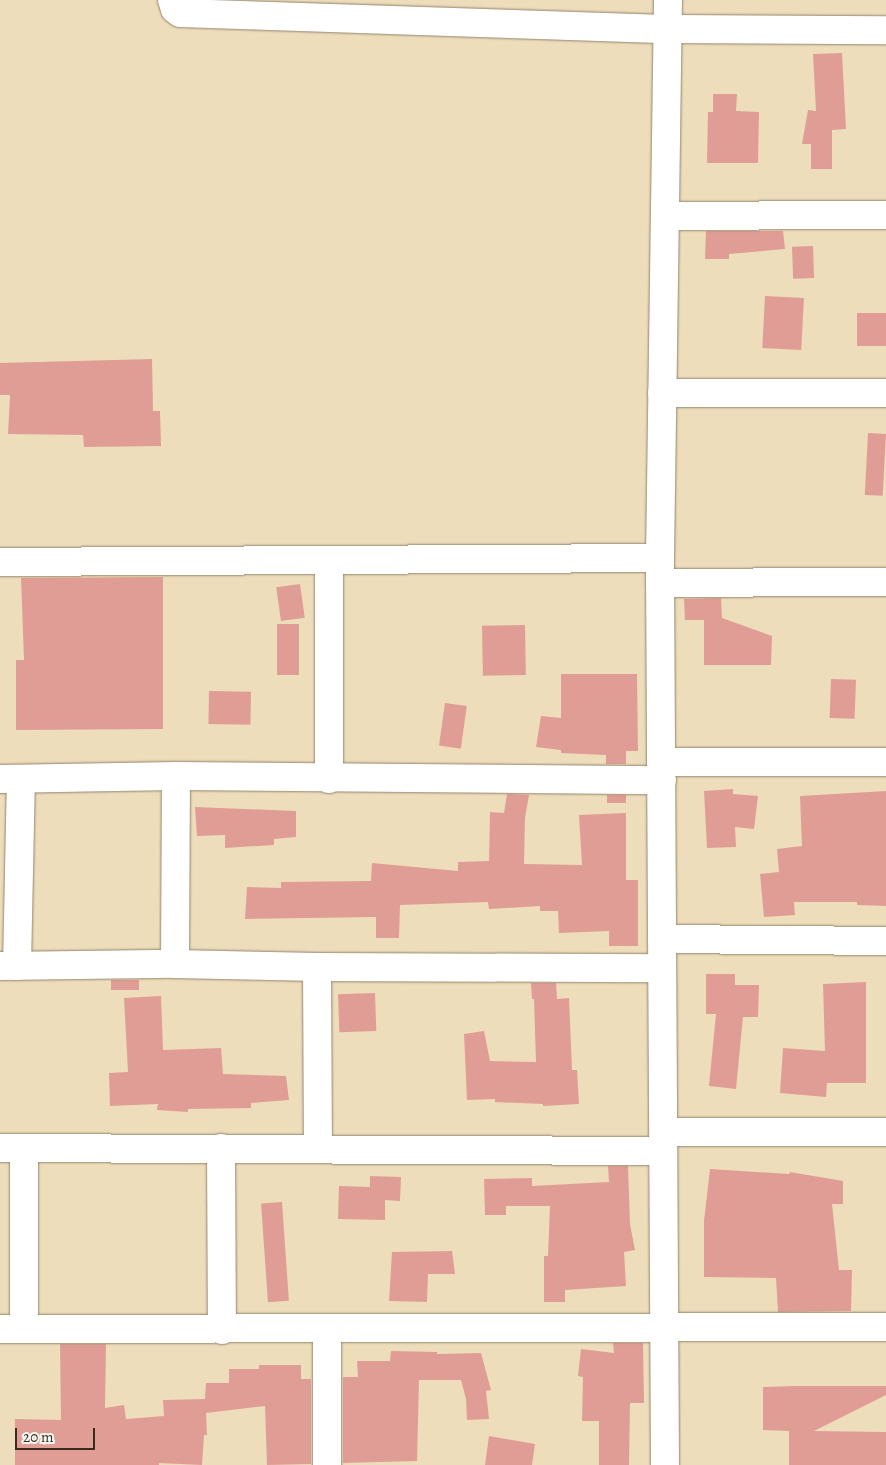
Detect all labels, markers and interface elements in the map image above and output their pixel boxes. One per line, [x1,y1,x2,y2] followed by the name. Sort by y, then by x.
[18,1418,98,1450] scale bar
[23,1427,54,1447] text: 20 m

